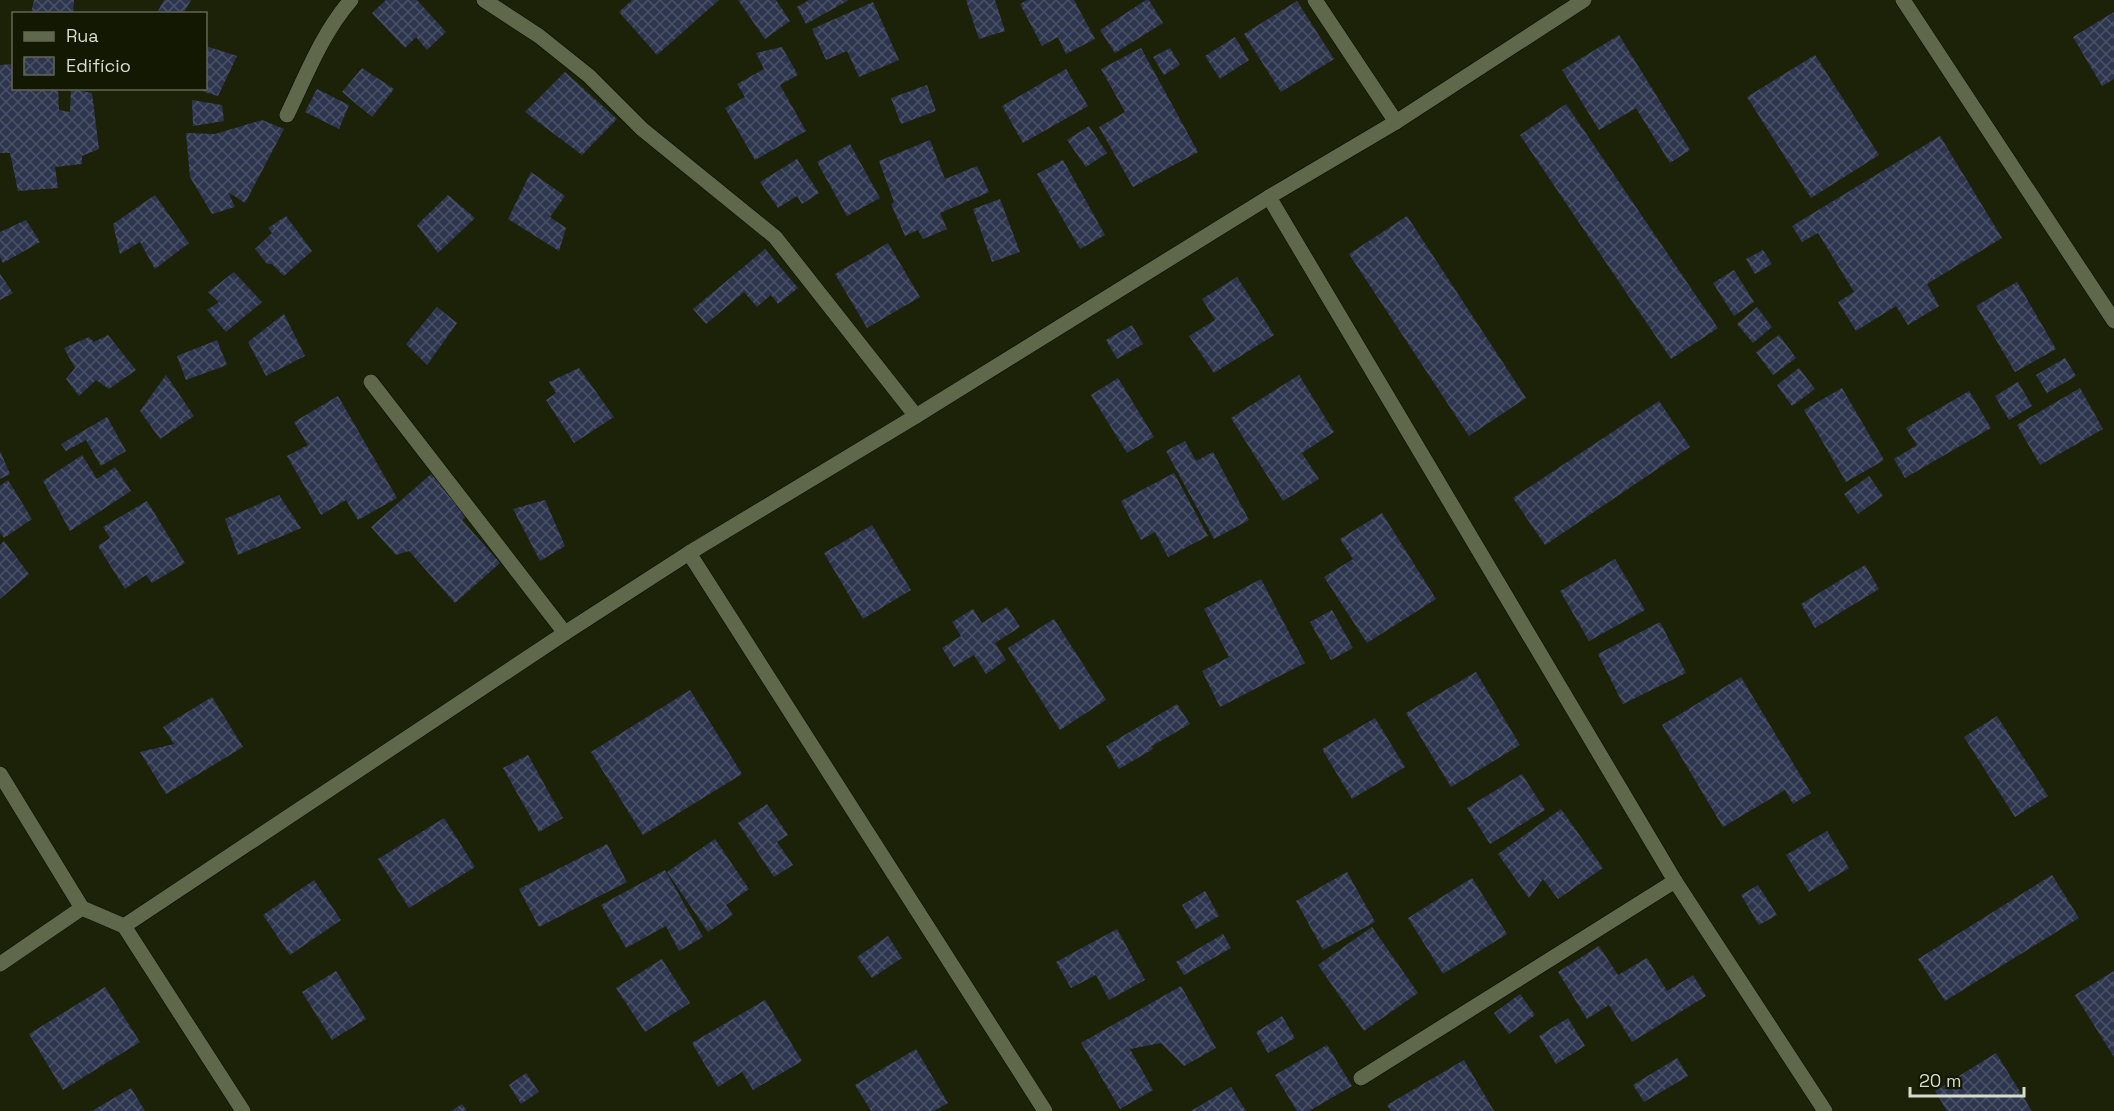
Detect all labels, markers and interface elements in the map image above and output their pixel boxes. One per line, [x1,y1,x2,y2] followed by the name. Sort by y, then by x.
[12,12,207,90] legend
[66,24,99,47] text: Rua
[66,54,131,77] text: Edifício
[1910,1060,2024,1098] scale bar
[1919,1069,1962,1092] text: 20 m

